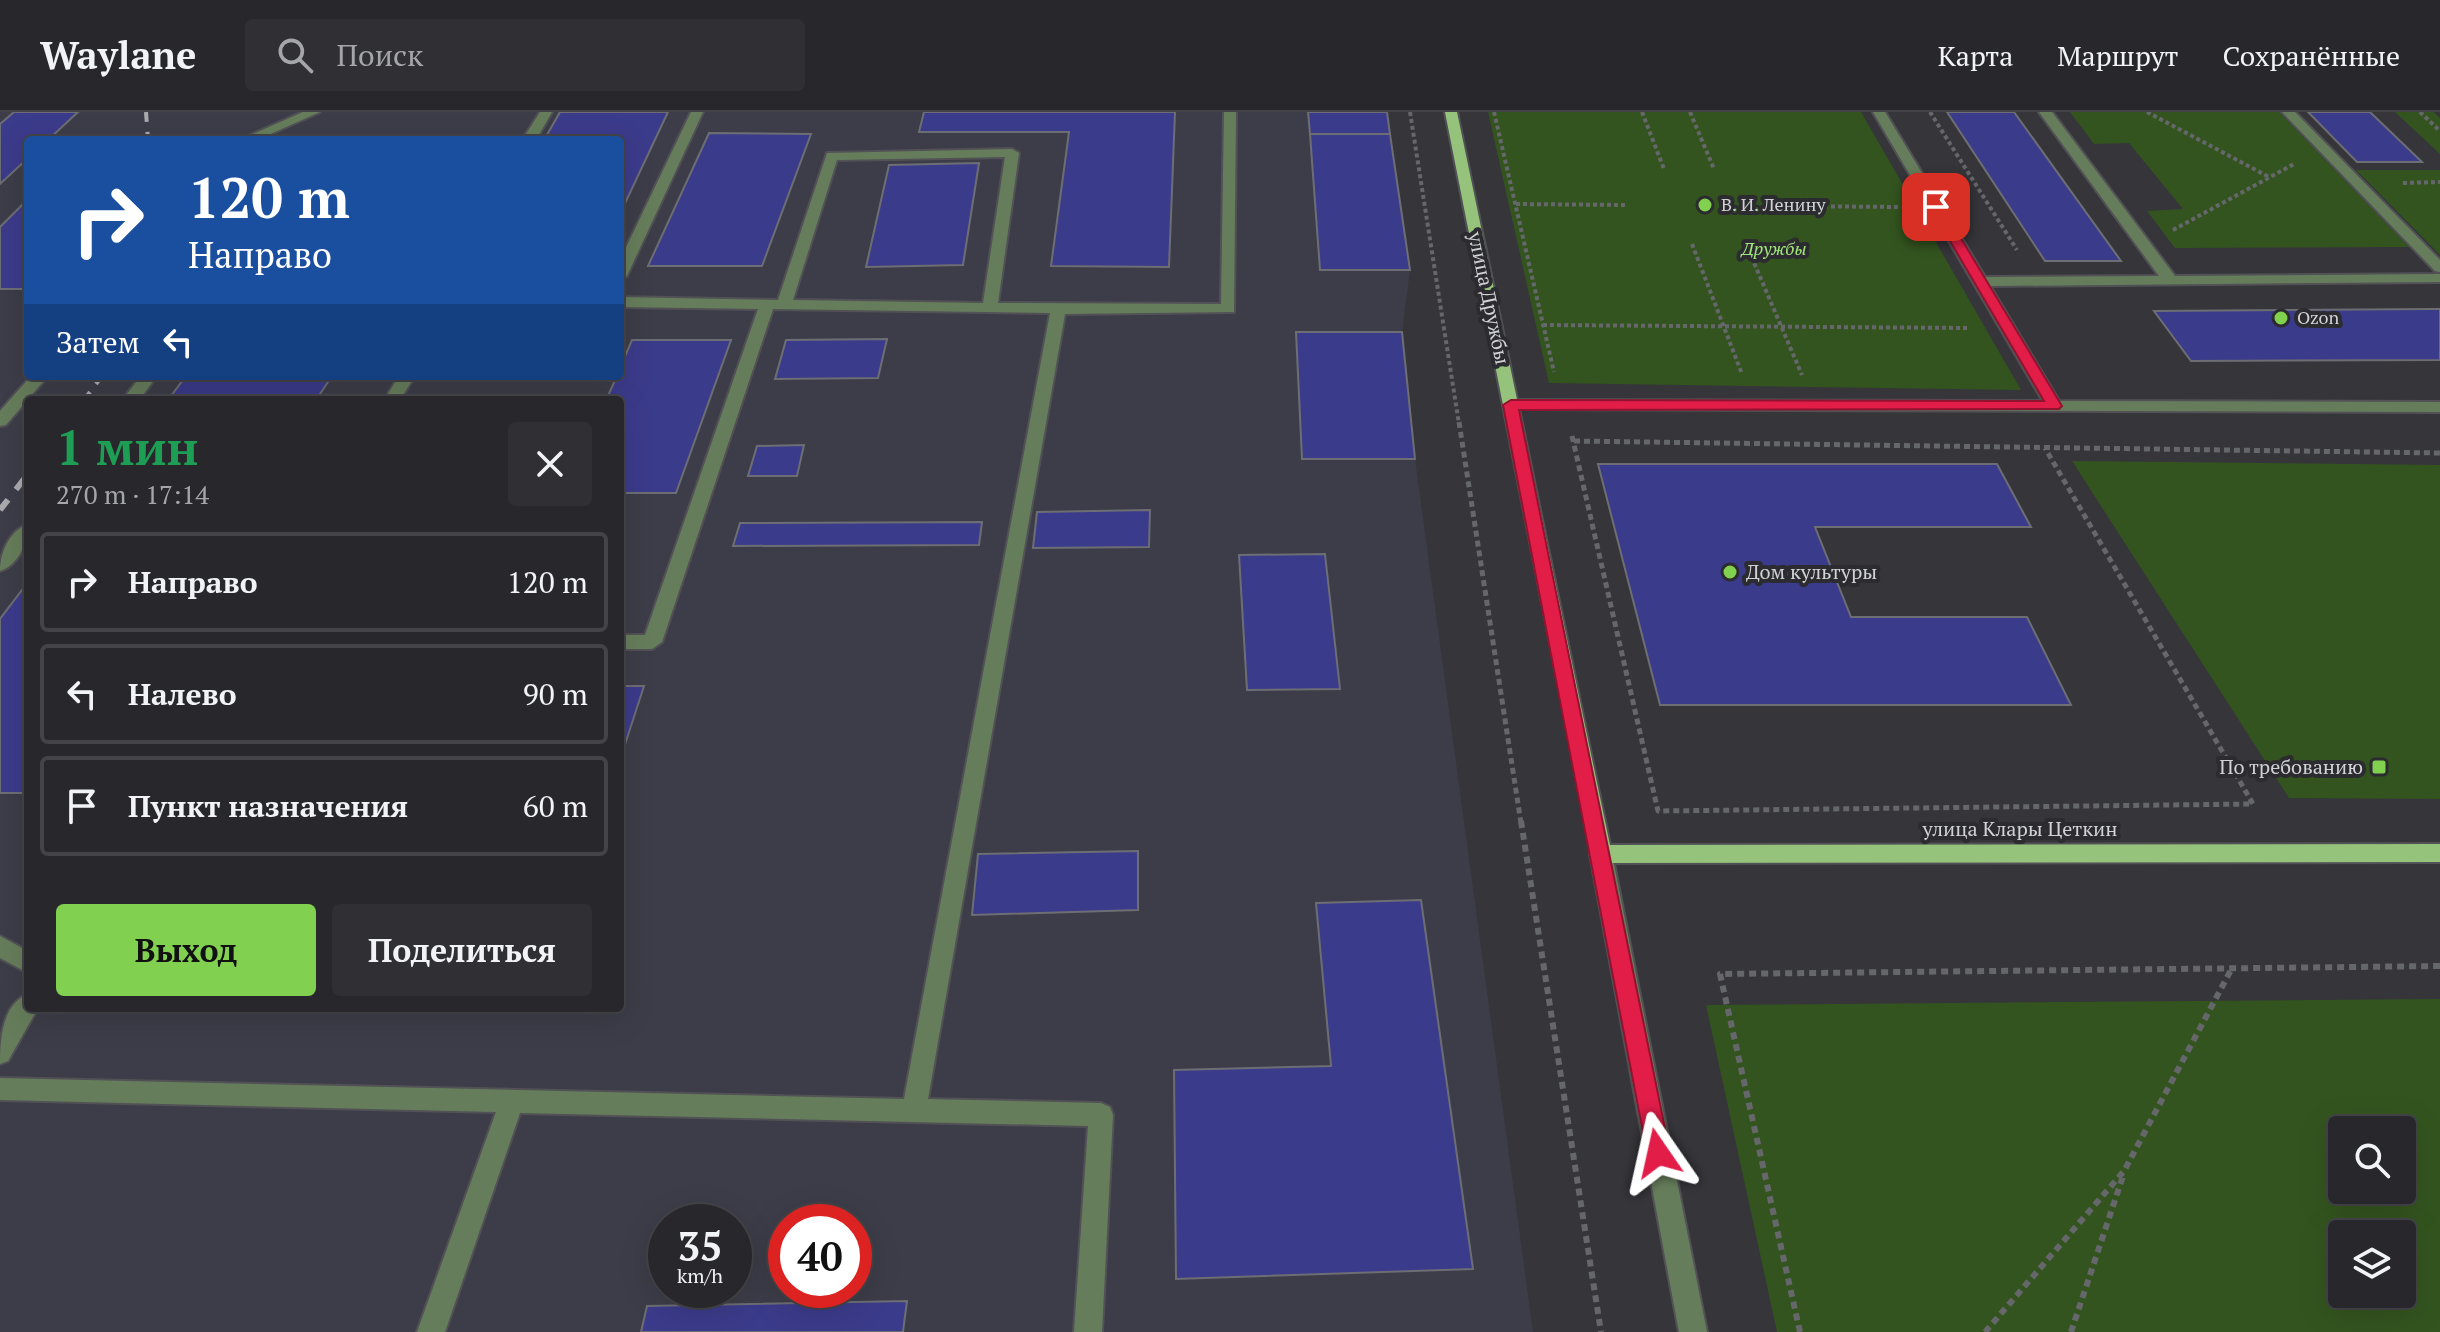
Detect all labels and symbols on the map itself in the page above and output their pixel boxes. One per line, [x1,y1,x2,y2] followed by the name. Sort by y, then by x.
[1902,173,1970,241] pin
[1721,192,1827,216] place label: В. И. Ленину
[1696,196,1714,214] marker: В. И. Ленину
[1462,228,1517,367] street label: улица Дружбы
[1739,236,1807,260] park label: Дружбы
[2297,305,2340,329] place label: Ozon
[2272,309,2290,327] marker: Ozon
[1746,558,1877,585] place label: Дом культуры
[1721,563,1739,581] marker: Дом культуры
[2219,753,2363,780] place label: По требованию
[2370,758,2388,776] marker: По требованию
[1922,815,2117,842] street label: улица Клары Цеткин
[1616,1111,1700,1195] position arrow
[768,1204,872,1308] speed limit sign: 40

